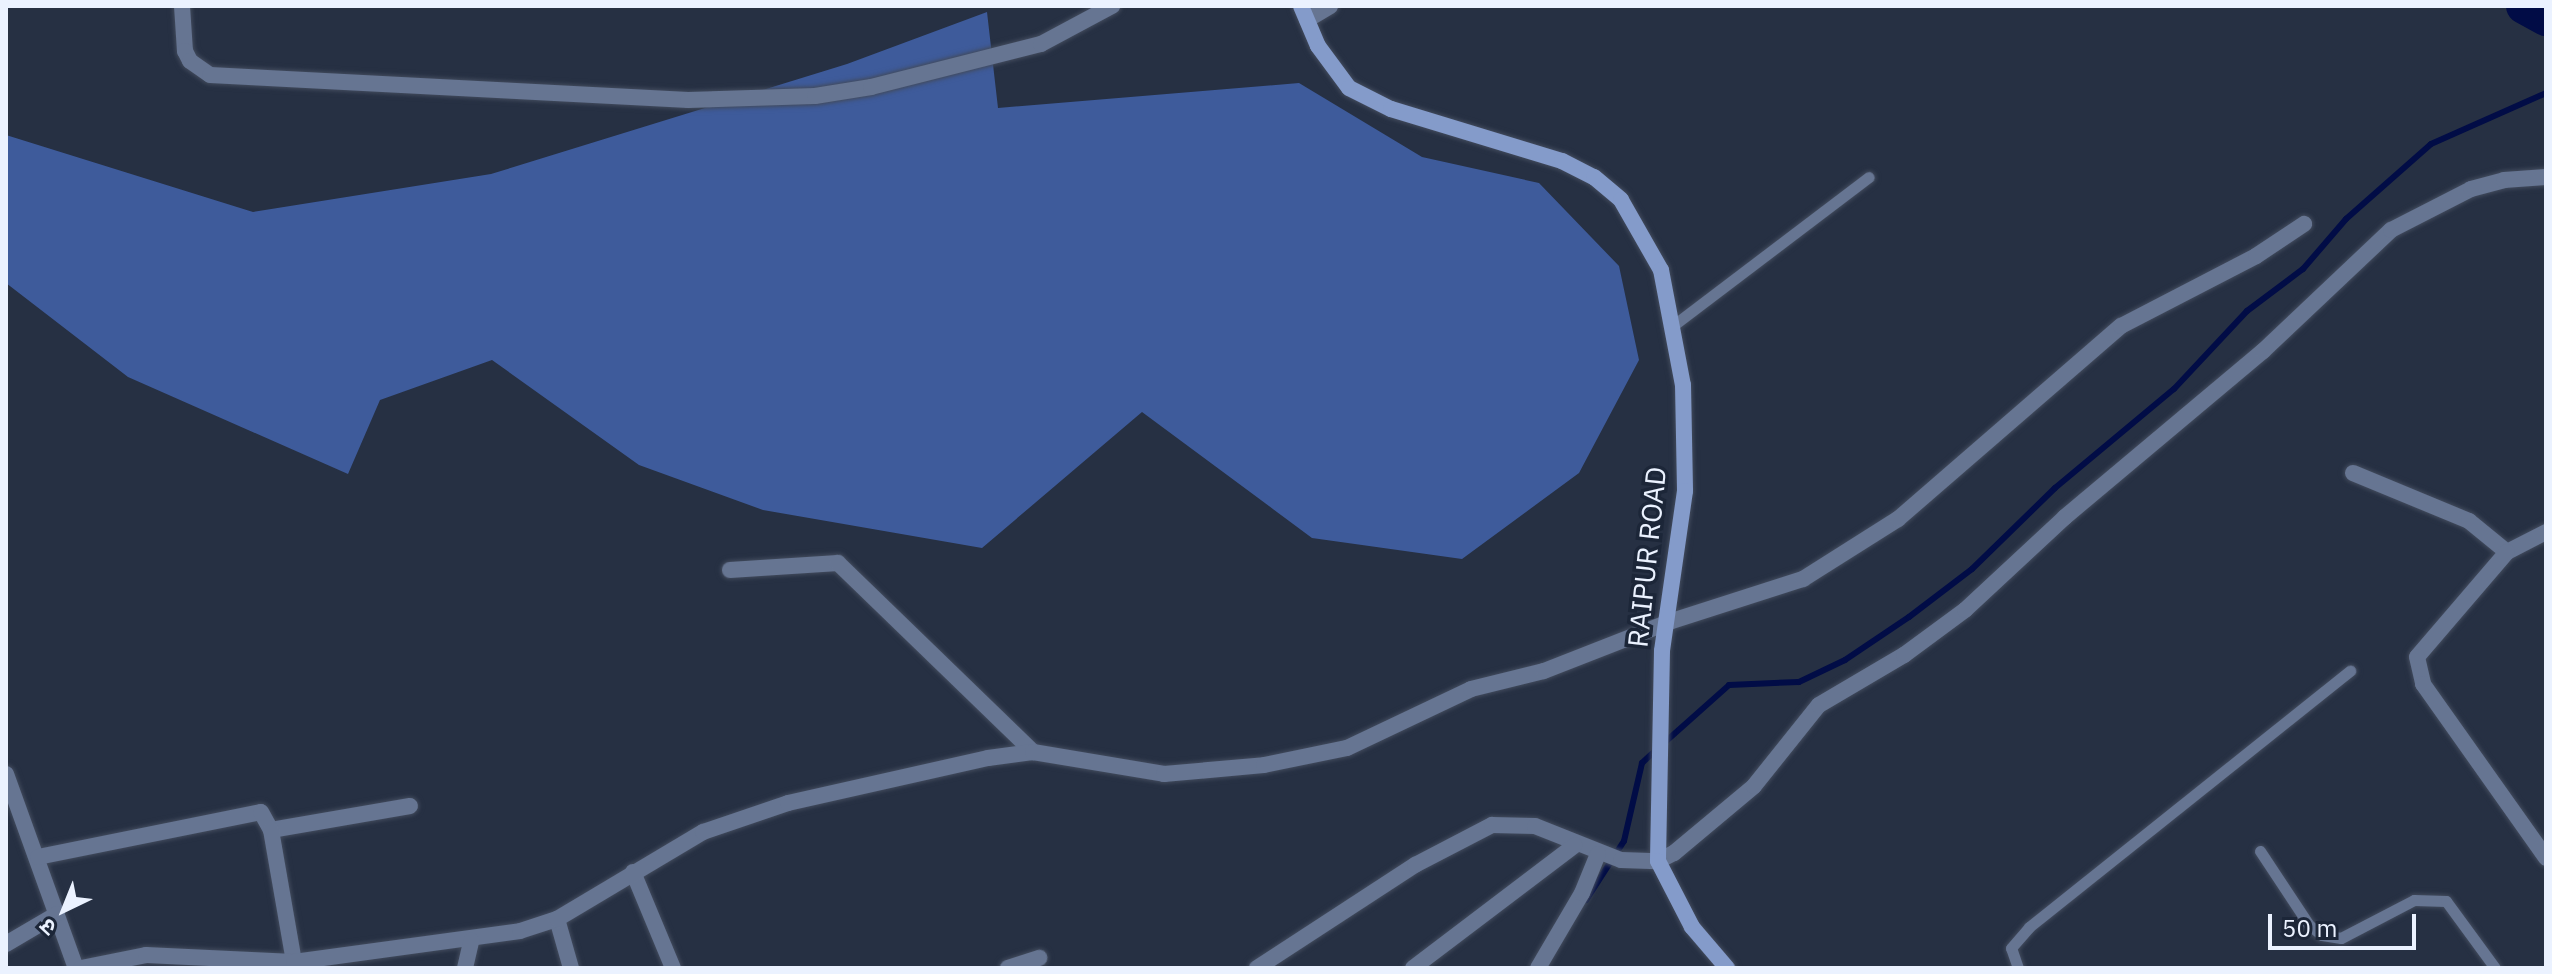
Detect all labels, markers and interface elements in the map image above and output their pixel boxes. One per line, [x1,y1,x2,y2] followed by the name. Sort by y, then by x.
[1621,465,1673,649] street label: RAIPUR ROAD
[24,870,104,950] north arrow
[2272,898,2420,948] scale bar
[2282,912,2337,944] text: 50 m
[33,913,62,943] text: उ

